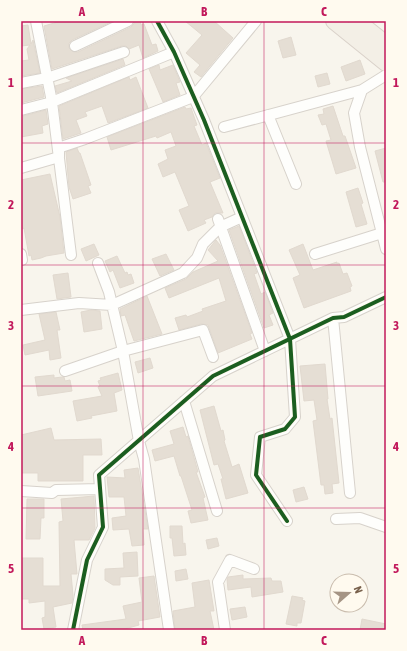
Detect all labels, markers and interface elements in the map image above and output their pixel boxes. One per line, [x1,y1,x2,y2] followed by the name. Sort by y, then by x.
[78,4,86,19] text: A
[201,4,208,19] text: B
[321,4,327,19] text: C
[8,75,14,90] text: 1
[393,75,399,90] text: 1
[8,197,14,212] text: 2
[393,197,399,212] text: 2
[8,318,14,333] text: 3
[393,318,399,333] text: 3
[7,439,14,454] text: 4
[392,439,399,454] text: 4
[8,561,14,576] text: 5
[393,561,399,576] text: 5
[329,573,369,613] north arrow
[352,584,365,595] text: N
[78,633,86,648] text: A
[201,633,208,648] text: B
[321,633,327,648] text: C

